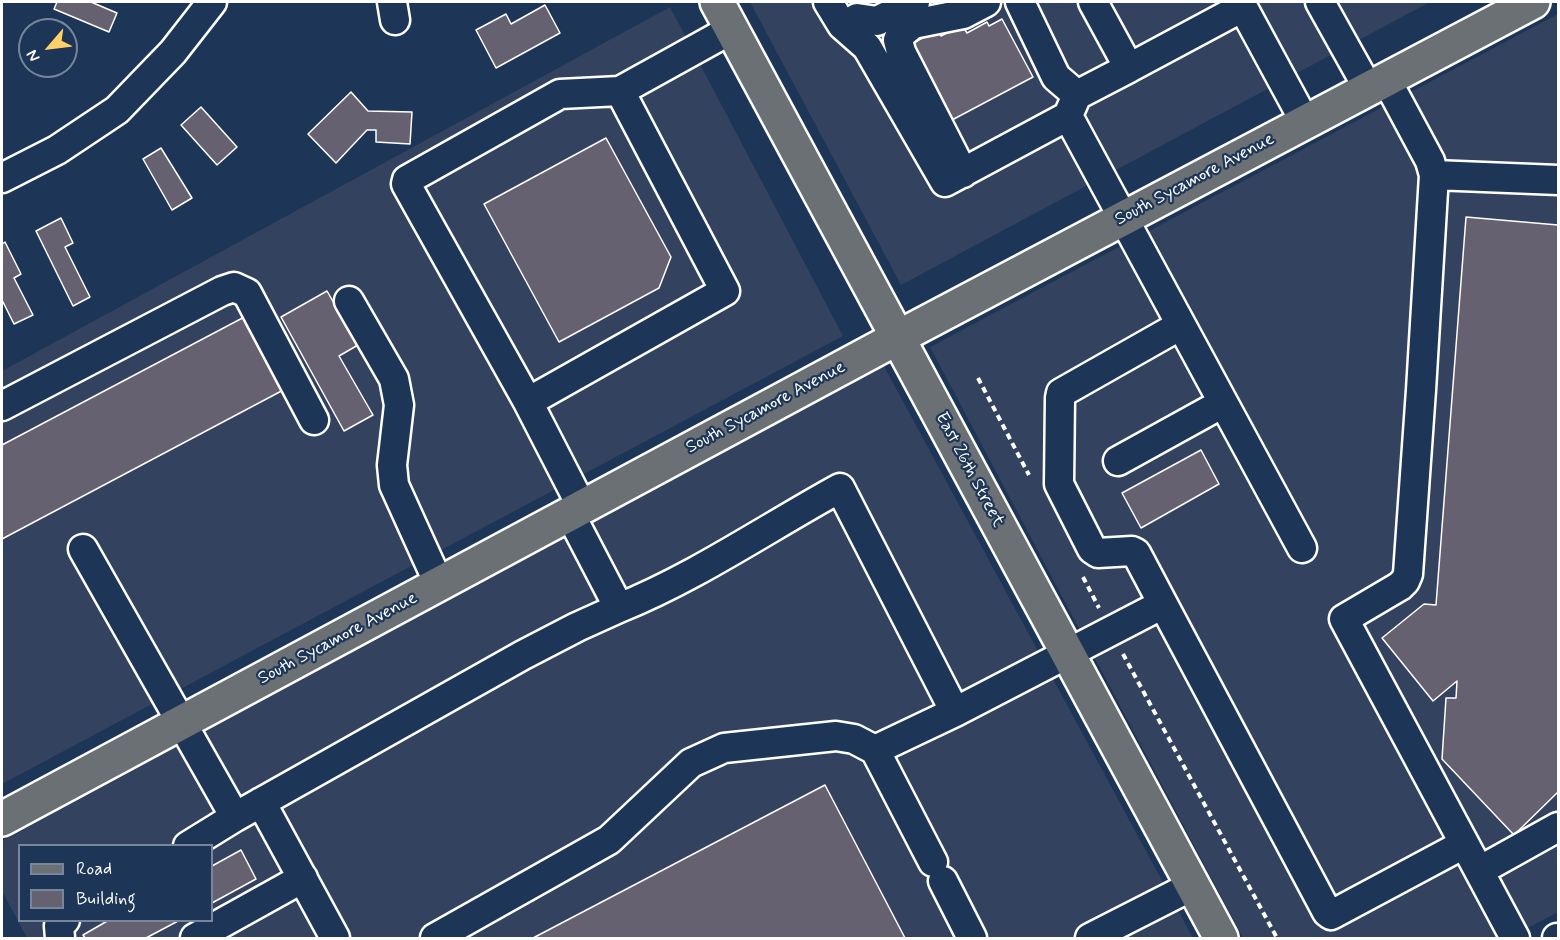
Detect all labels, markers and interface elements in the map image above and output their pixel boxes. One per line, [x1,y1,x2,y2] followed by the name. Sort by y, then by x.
[18,18,78,78] north arrow
[22,46,45,65] text: N
[1112,129,1278,231] street label: South Sycamore Avenue
[683,357,849,459] street label: South Sycamore Avenue
[930,409,1008,531] street label: East 26th Street
[255,588,421,690] street label: South Sycamore Avenue
[18,844,213,922] legend
[76,857,112,881] text: Road
[76,887,136,911] text: Building

